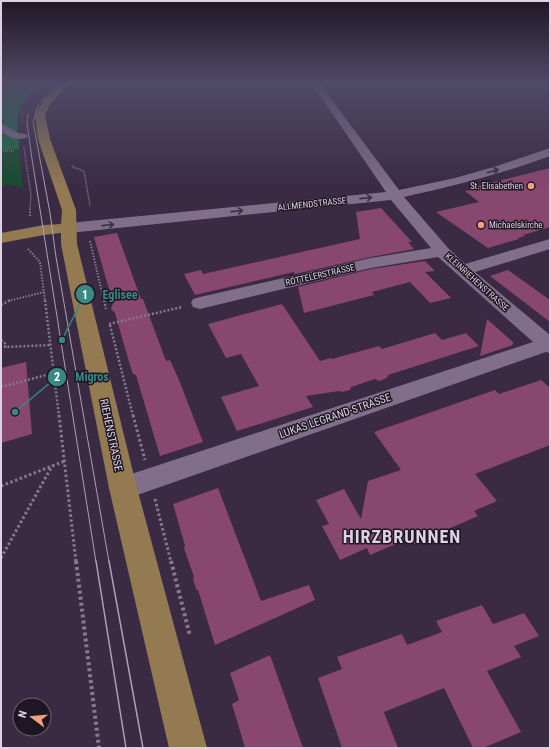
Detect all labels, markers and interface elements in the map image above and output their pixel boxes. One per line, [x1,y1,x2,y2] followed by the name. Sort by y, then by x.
[486,167,499,174] one-way arrow
[470,181,523,191] place label: St. Elisabethen
[526,181,536,191] marker: St. Elisabethen
[359,194,372,202] one-way arrow
[277,195,347,213] street label: ALLMENDSTRASSE
[230,208,243,215] one-way arrow
[476,220,486,230] marker: Michaelskirche
[489,220,543,230] place label: Michaelskirche
[101,221,114,228] one-way arrow
[443,251,511,313] street label: KLEINRIEHENSTRASSE
[284,262,356,288] street label: RÖTTELERSTRASSE
[75,282,145,306] callout: Eglisee
[82,288,88,302] text: 1
[103,288,138,302] text: Eglisee
[47,365,116,389] callout: Migros
[54,370,60,384] text: 2
[75,370,109,384] text: Migros
[277,391,393,441] street label: LUKAS LEGRAND-STRASSE
[97,398,125,473] street label: RIEHENSTRASSE
[343,526,461,547] district label: HIRZBRUNNEN
[12,697,52,737] north arrow
[16,709,30,719] text: N

